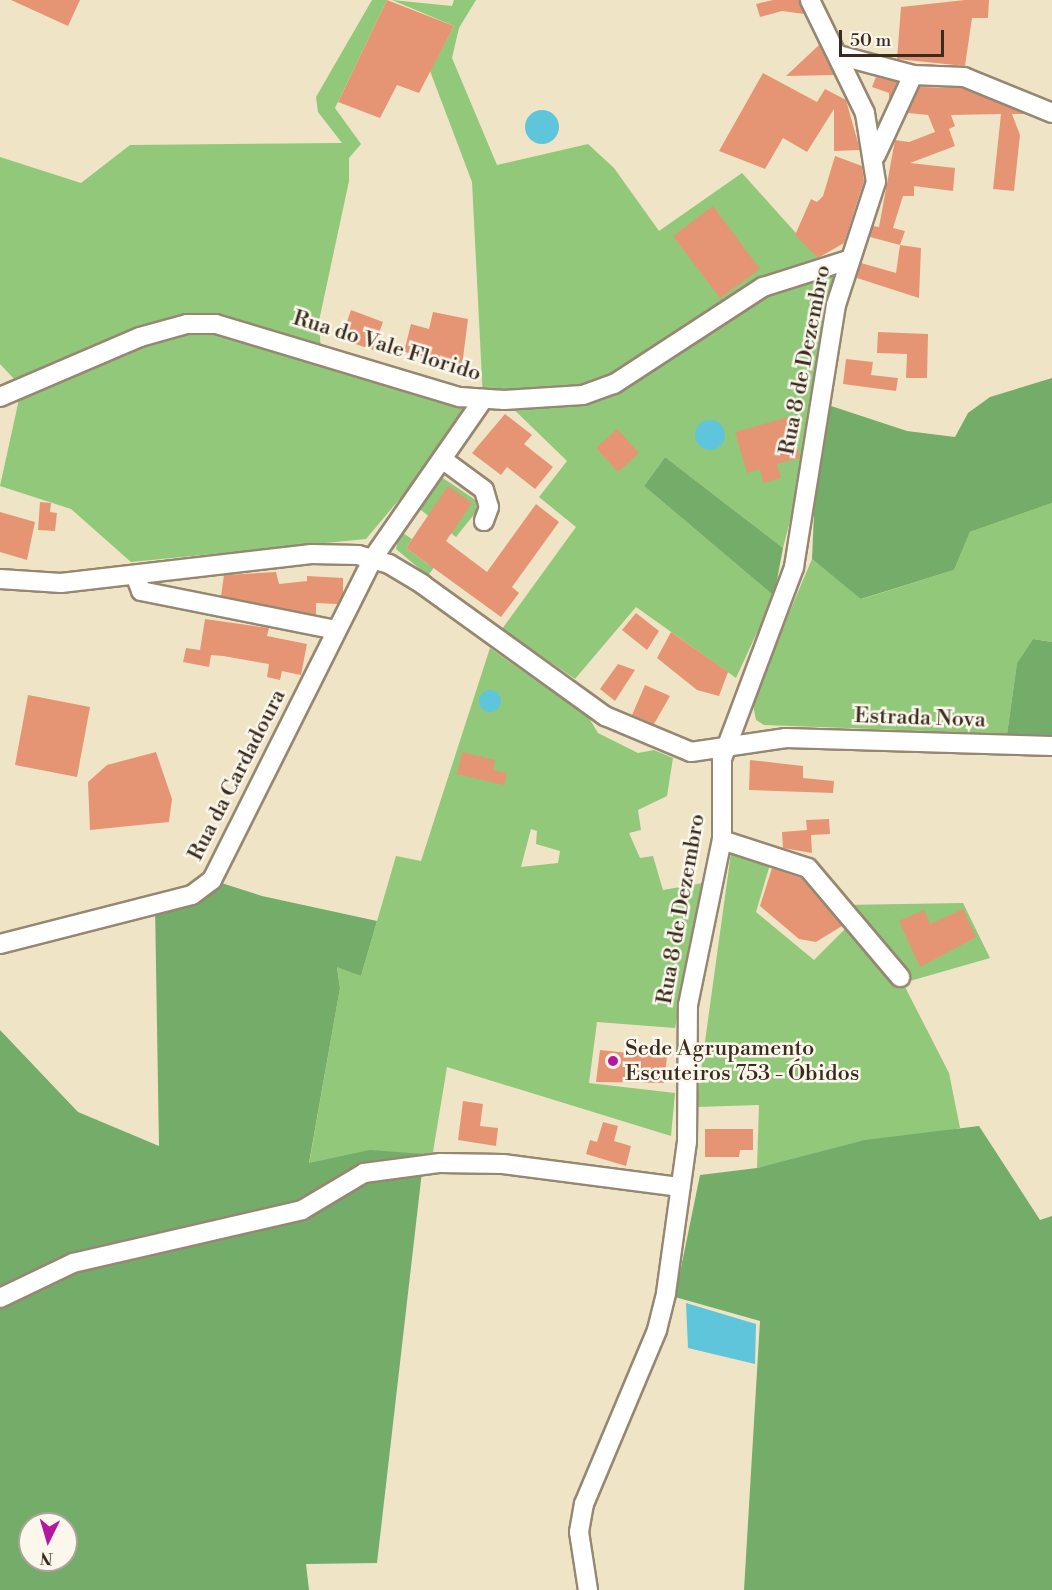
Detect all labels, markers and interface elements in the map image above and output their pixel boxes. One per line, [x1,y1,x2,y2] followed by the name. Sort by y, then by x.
[842,18,947,56] scale bar
[850,29,891,52] text: 50 m
[774,263,836,457] street label: Rua 8 de Dezembro
[290,305,484,387] street label: Rua do Vale Florido
[182,685,292,865] street label: Rua da Cardadoura
[854,703,986,733] street label: Estrada Nova
[651,812,711,1006] street label: Rua 8 de Dezembro
[625,1035,859,1086] place label: Sede Agrupamento Escuteiros 753 - Óbidos
[606,1054,620,1068] marker: Sede Agrupamento Escuteiros 753 - Óbidos
[18,1512,78,1572] north arrow
[39,1547,54,1568] text: N

